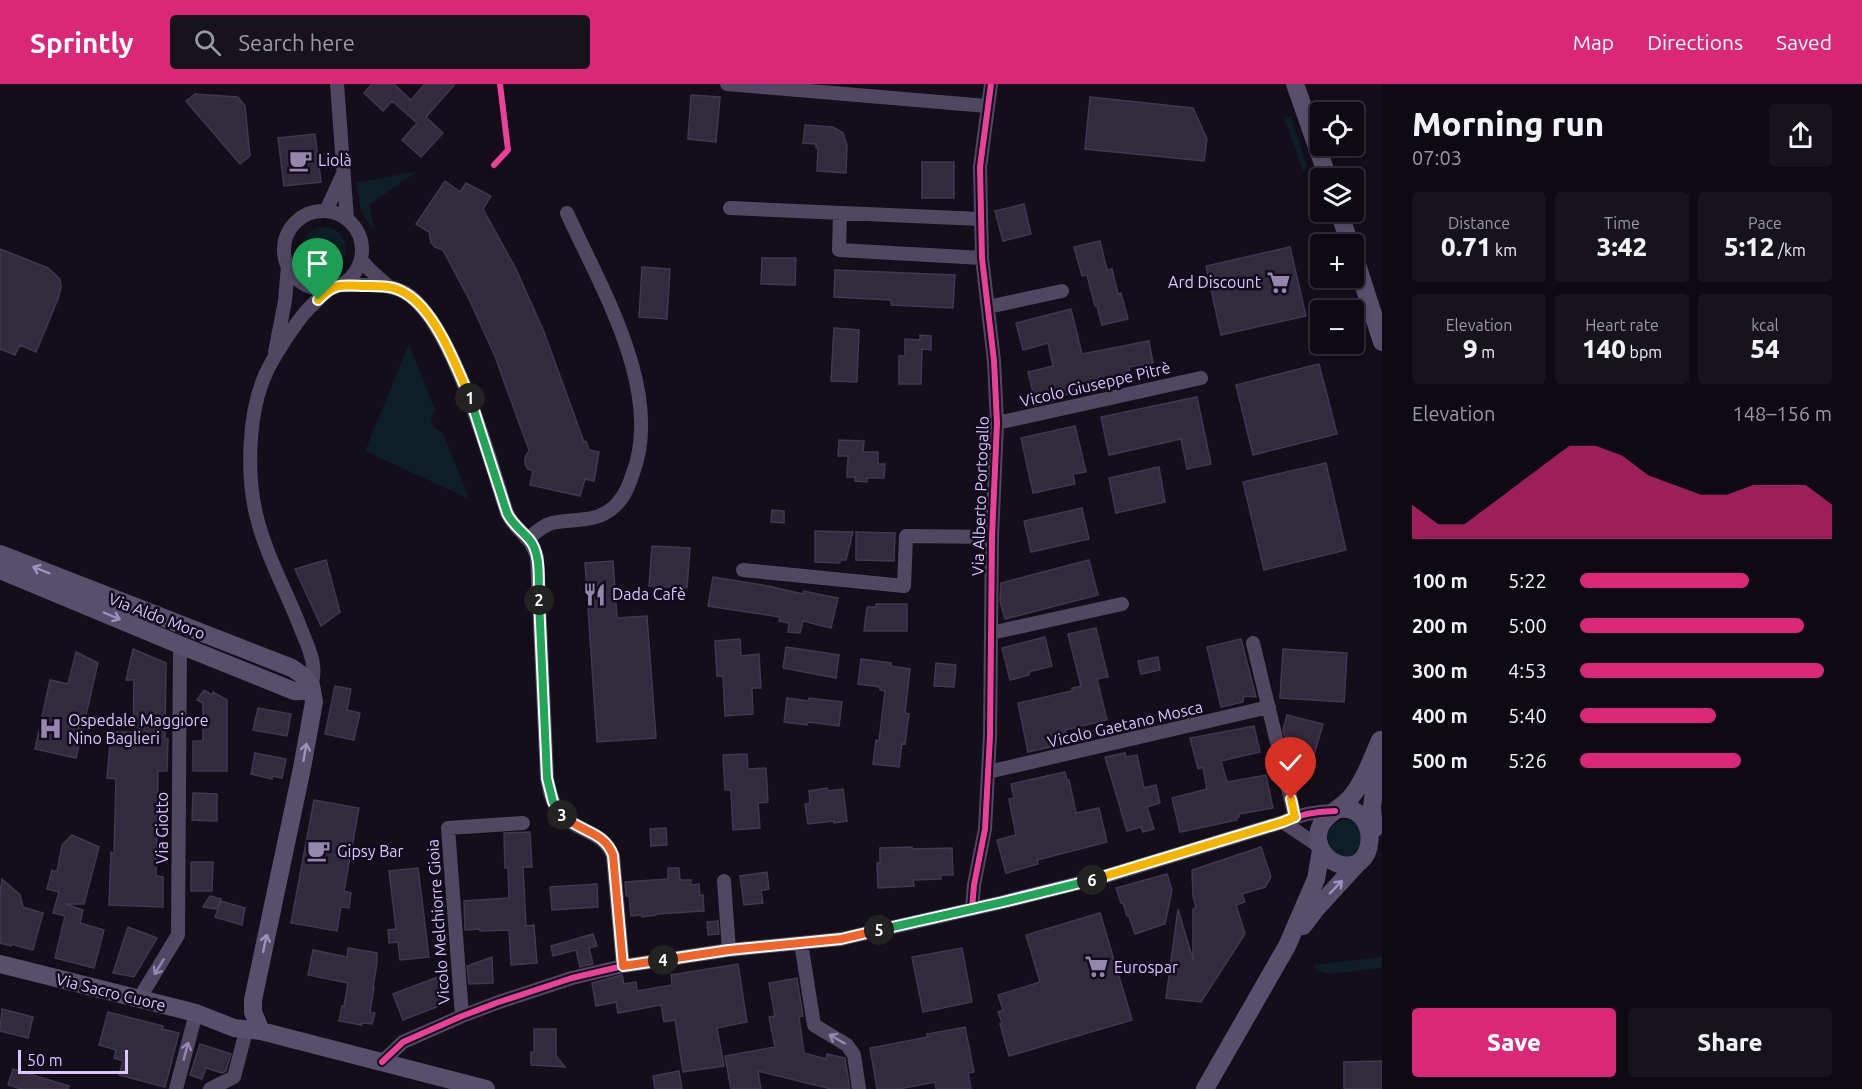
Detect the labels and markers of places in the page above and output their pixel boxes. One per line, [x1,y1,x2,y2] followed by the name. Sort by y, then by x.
[287,147,313,173] cafe icon: Liolà
[318,151,352,169] place label: Liolà
[292,238,343,300] pin
[1266,269,1292,295] supermarket icon: Ard Discount
[1168,273,1262,291] place label: Ard Discount
[455,383,485,413] pin: 1
[581,581,607,607] restaurant icon: Dada Cafè
[524,585,554,615] pin: 2
[612,585,686,603] place label: Dada Cafè
[68,711,208,747] place label: Ospedale Maggiore Nino Baglieri
[37,716,63,742] hospital icon: Ospedale Maggiore Nino Baglieri
[1265,737,1316,799] pin
[547,800,577,830] pin: 3
[306,838,332,864] cafe icon: Gipsy Bar
[337,842,404,860] place label: Gipsy Bar
[1077,865,1107,895] pin: 6
[864,915,894,945] pin: 5
[648,945,678,975] pin: 4
[1083,954,1109,980] supermarket icon: Eurospar
[1114,958,1178,976] place label: Eurospar

